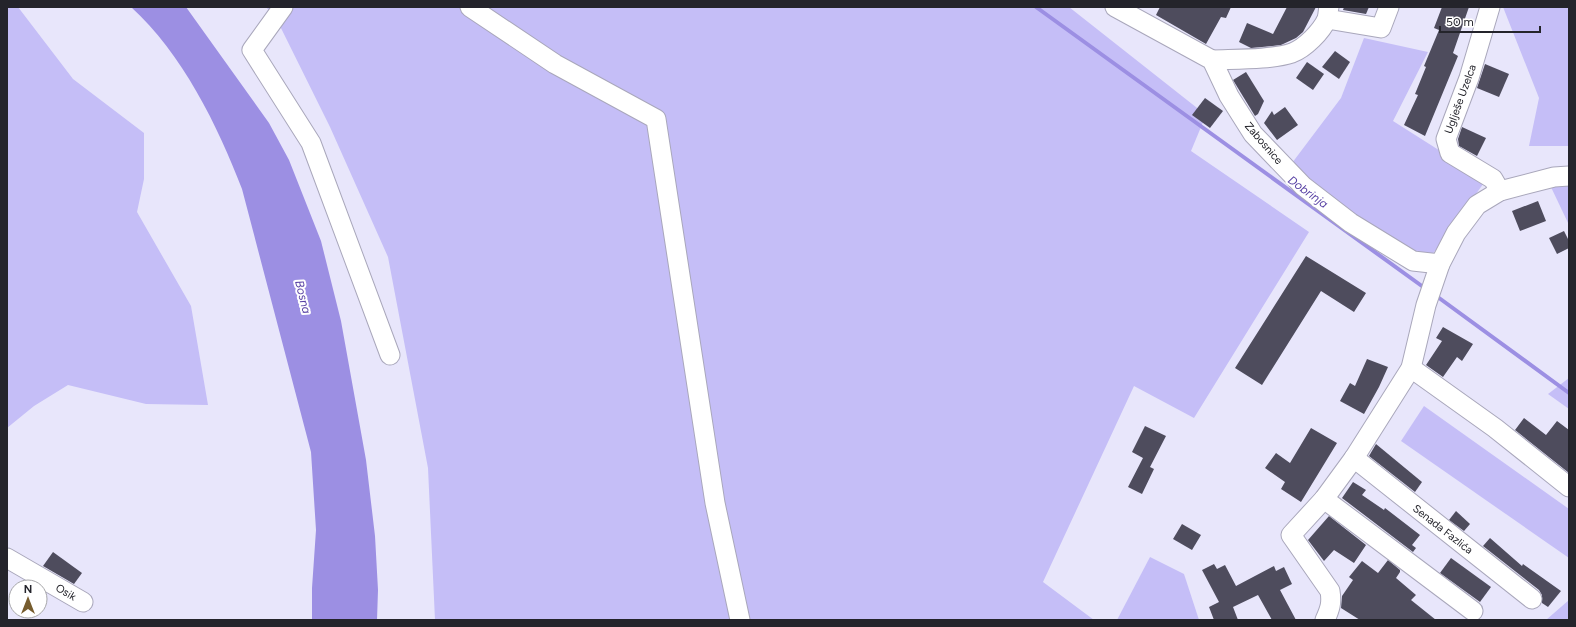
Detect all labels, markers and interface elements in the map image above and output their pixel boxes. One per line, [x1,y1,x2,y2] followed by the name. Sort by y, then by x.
[1440,8,1540,34] scale bar
[1446,15,1474,29] text: 50 m
[1442,63,1479,136] street label: Uglješe Uzelca
[1242,120,1285,167] street label: Zabosnice
[1285,173,1331,211] water label: Dobrinja
[292,279,314,315] water label: Bosna
[1410,502,1475,557] street label: Senada Fazlića
[8,579,48,619] north arrow
[53,581,79,604] street label: Osik
[24,583,32,596] text: N

